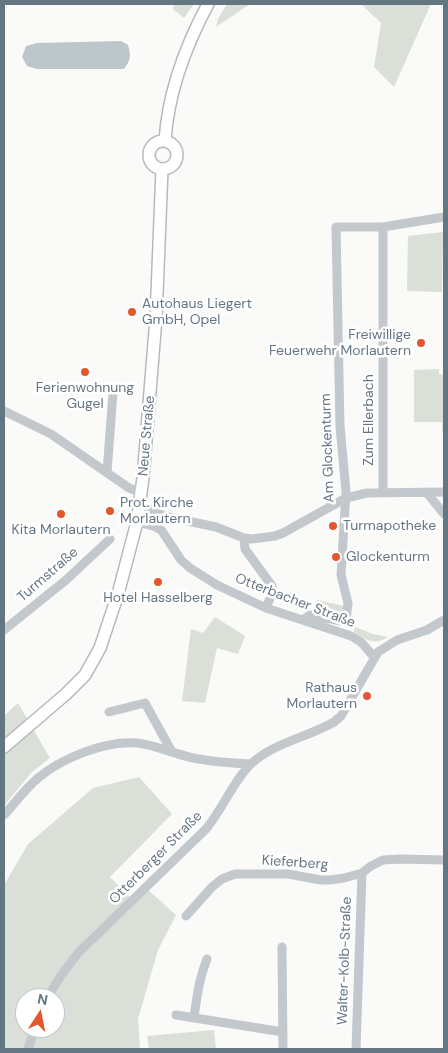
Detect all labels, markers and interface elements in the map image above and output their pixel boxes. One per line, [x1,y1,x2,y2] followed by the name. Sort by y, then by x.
[142,296,252,328] place label: Autohaus Liegert GmbH, Opel
[126,306,138,318] marker: Autohaus Liegert GmbH, Opel
[269,327,411,360] place label: Freiwillige Feuerwehr Morlautern
[415,337,427,349] marker: Freiwillige Feuerwehr Morlautern
[79,366,91,378] marker: Ferienwohnung Gugel
[361,374,377,466] street label: Zum Ellerbach
[36,380,134,412] place label: Ferienwohnung Gugel
[318,393,338,503] street label: Am Glockenturm
[135,395,159,477] street label: Neue Straße
[120,495,193,528] place label: Prot. Kirche Morlautern
[104,505,116,517] marker: Prot. Kirche Morlautern
[55,508,67,520] marker: Kita Morlautern
[343,518,436,534] place label: Turmapotheke
[327,520,339,532] marker: Turmapotheke
[12,522,110,538] place label: Kita Morlautern
[14,544,82,606] street label: Turmstraße
[346,549,430,565] place label: Glockenturm
[330,551,342,563] marker: Glockenturm
[232,570,358,632] street label: Otterbacher Straße
[152,576,164,588] marker: Hotel Hasselberg
[103,590,213,606] place label: Hotel Hasselberg
[287,680,357,712] place label: Rathaus Morlautern
[361,690,373,702] marker: Rathaus Morlautern
[106,808,206,908] street label: Otterberger Straße
[261,852,329,874] street label: Kieferberg
[334,897,356,1025] street label: Walter-Kolb-Straße
[15,988,65,1038] north arrow
[36,989,49,1009] text: N

